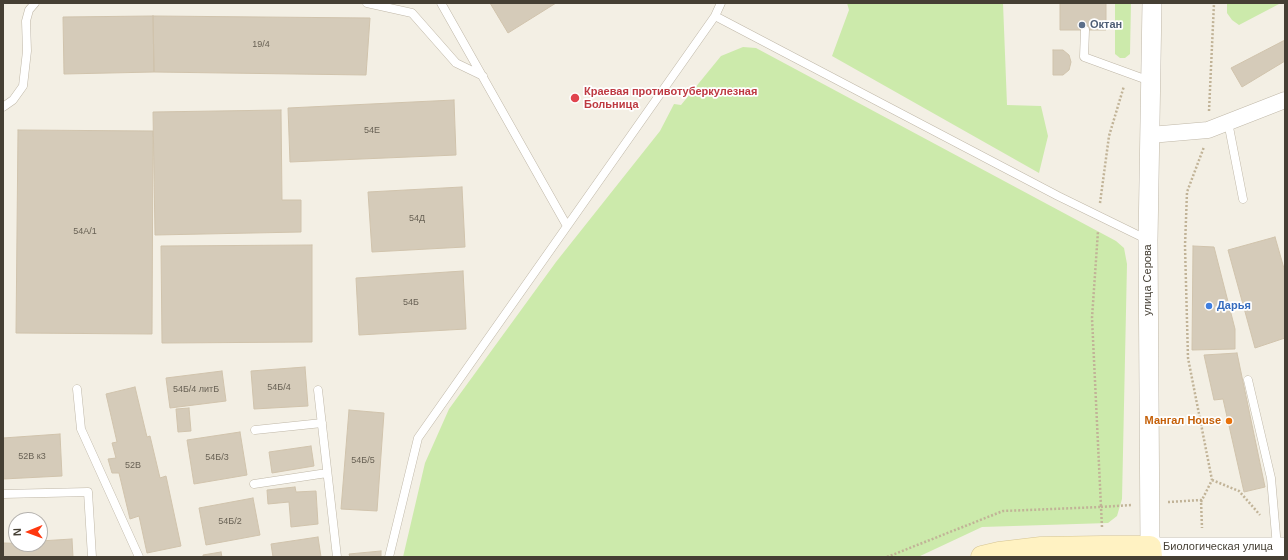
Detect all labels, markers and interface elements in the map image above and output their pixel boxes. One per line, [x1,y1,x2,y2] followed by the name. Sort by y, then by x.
[1090,18,1122,32] place label: Октан
[1077,20,1087,30] marker: Октан
[252,40,270,50] house number: 19/4
[584,85,757,111] place label: Краевая противотуберкулезная Больница
[569,92,581,104] marker: Краевая противотуберкулезная Больница
[364,126,380,136] house number: 54Е
[409,214,425,224] house number: 54Д
[73,227,97,237] house number: 54А/1
[1141,244,1155,316] street label: улица Серова
[403,298,419,308] house number: 54Б
[1217,299,1251,313] place label: Дарья
[1204,301,1214,311] marker: Дарья
[267,383,291,393] house number: 54Б/4
[173,385,219,395] house number: 54Б/4 литБ
[1145,414,1221,428] place label: Мангал House
[1224,416,1234,426] marker: Мангал House
[18,452,46,462] house number: 52В к3
[205,453,229,463] house number: 54Б/3
[351,456,375,466] house number: 54Б/5
[125,461,141,471] house number: 52В
[8,512,48,552] north arrow
[218,517,242,527] house number: 54Б/2
[11,528,23,536] text: N
[1163,540,1273,554] street label: Биологическая улица

